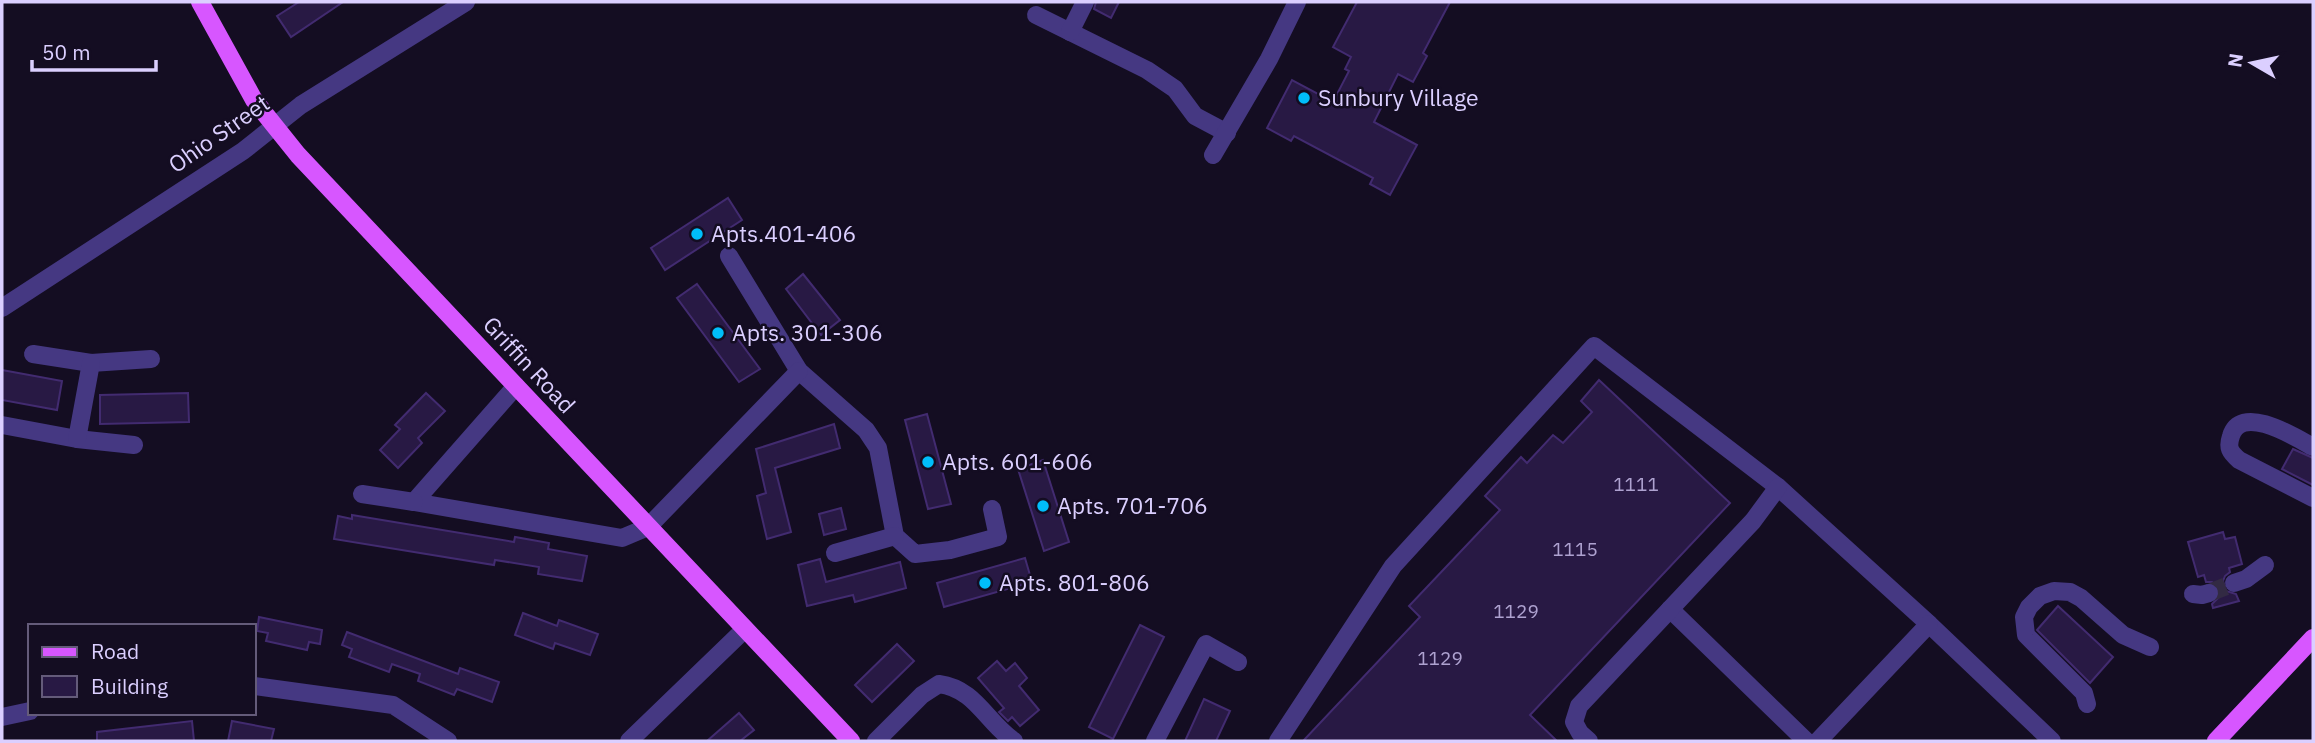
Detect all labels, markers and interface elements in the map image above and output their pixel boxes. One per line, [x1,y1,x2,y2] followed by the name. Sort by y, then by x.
[32,28,156,72] scale bar
[2217,28,2287,98] north arrow
[42,38,91,66] text: 50 m
[2222,52,2248,69] text: N
[1318,82,1479,112] place label: Sunbury Village
[162,87,275,179] street label: Ohio Street
[1296,90,1312,106] marker: Sunbury Village
[711,218,856,248] place label: Apts.401-406
[689,226,705,242] marker: Apts.401-406
[477,309,582,419] street label: Griffin Road
[732,317,883,347] place label: Apts. 301-306
[710,325,726,341] marker: Apts. 301-306
[942,446,1093,476] place label: Apts. 601-606
[920,454,936,470] marker: Apts. 601-606
[1613,472,1659,496] house number: 1111
[1057,490,1208,520] place label: Apts. 701-706
[1035,498,1051,514] marker: Apts. 701-706
[1552,537,1598,561] house number: 1115
[999,567,1150,597] place label: Apts. 801-806
[977,575,993,591] marker: Apts. 801-806
[1493,599,1539,623] house number: 1129
[28,624,256,715] legend
[91,637,139,665] text: Road
[1417,646,1463,670] house number: 1129
[91,672,168,700] text: Building

